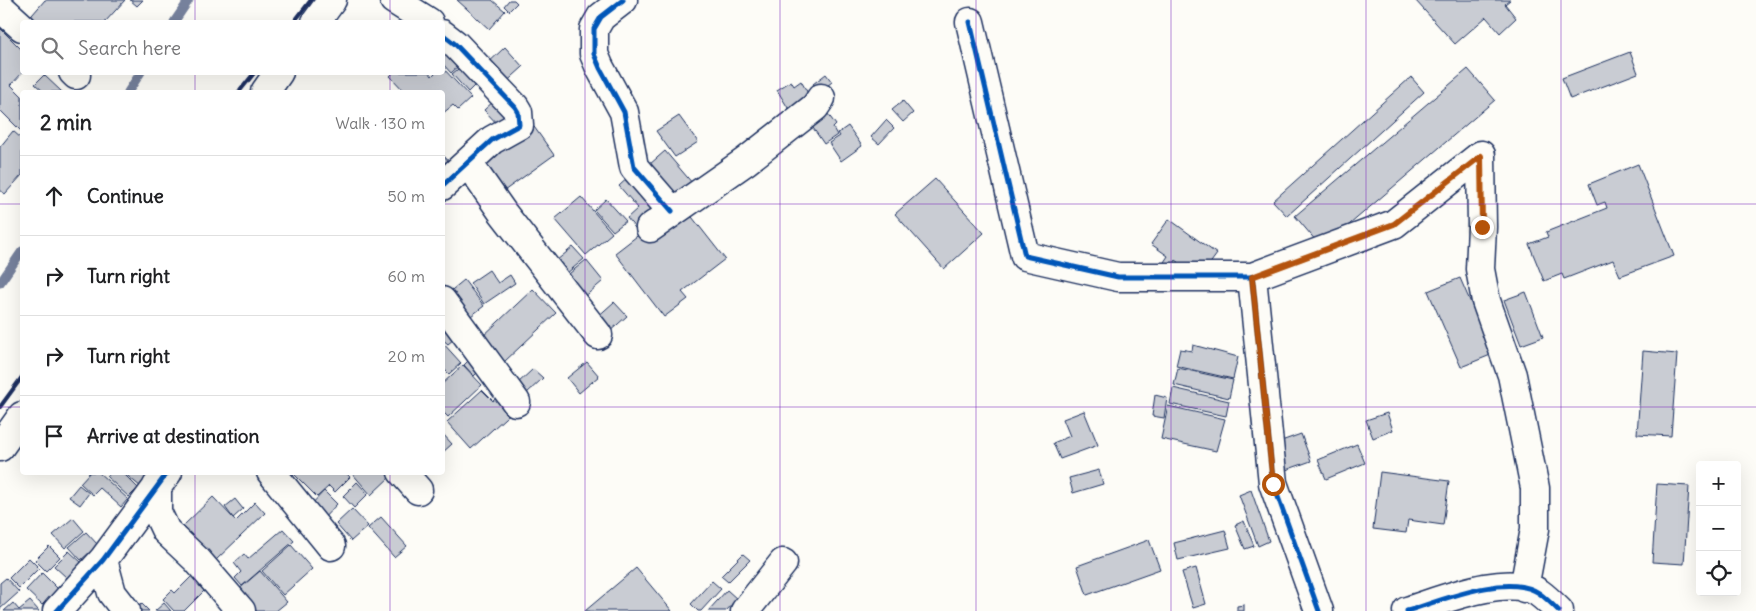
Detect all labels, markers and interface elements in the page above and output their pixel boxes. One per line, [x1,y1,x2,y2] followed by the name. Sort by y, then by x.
[20,20,445,75] search box
[38,34,66,62] icon: search
[78,36,181,60] text: Search here
[40,109,92,136] text: 2 min
[335,113,425,133] text: Walk · 130 m
[40,182,68,210] icon: ahead
[87,184,164,208] text: Continue
[387,186,425,206] text: 50 m
[1471,216,1494,239] route end
[40,262,68,290] icon: right
[87,264,170,288] text: Turn right
[387,266,425,286] text: 60 m
[40,342,68,370] icon: right
[87,344,170,368] text: Turn right
[388,346,425,366] text: 20 m
[40,422,68,450] icon: arrive
[87,424,260,448] text: Arrive at destination
[1696,461,1741,596] map controls
[1696,461,1741,506] button: +
[1262,473,1285,496] route start
[1696,506,1741,551] button: −
[1696,551,1741,596] button: locate

